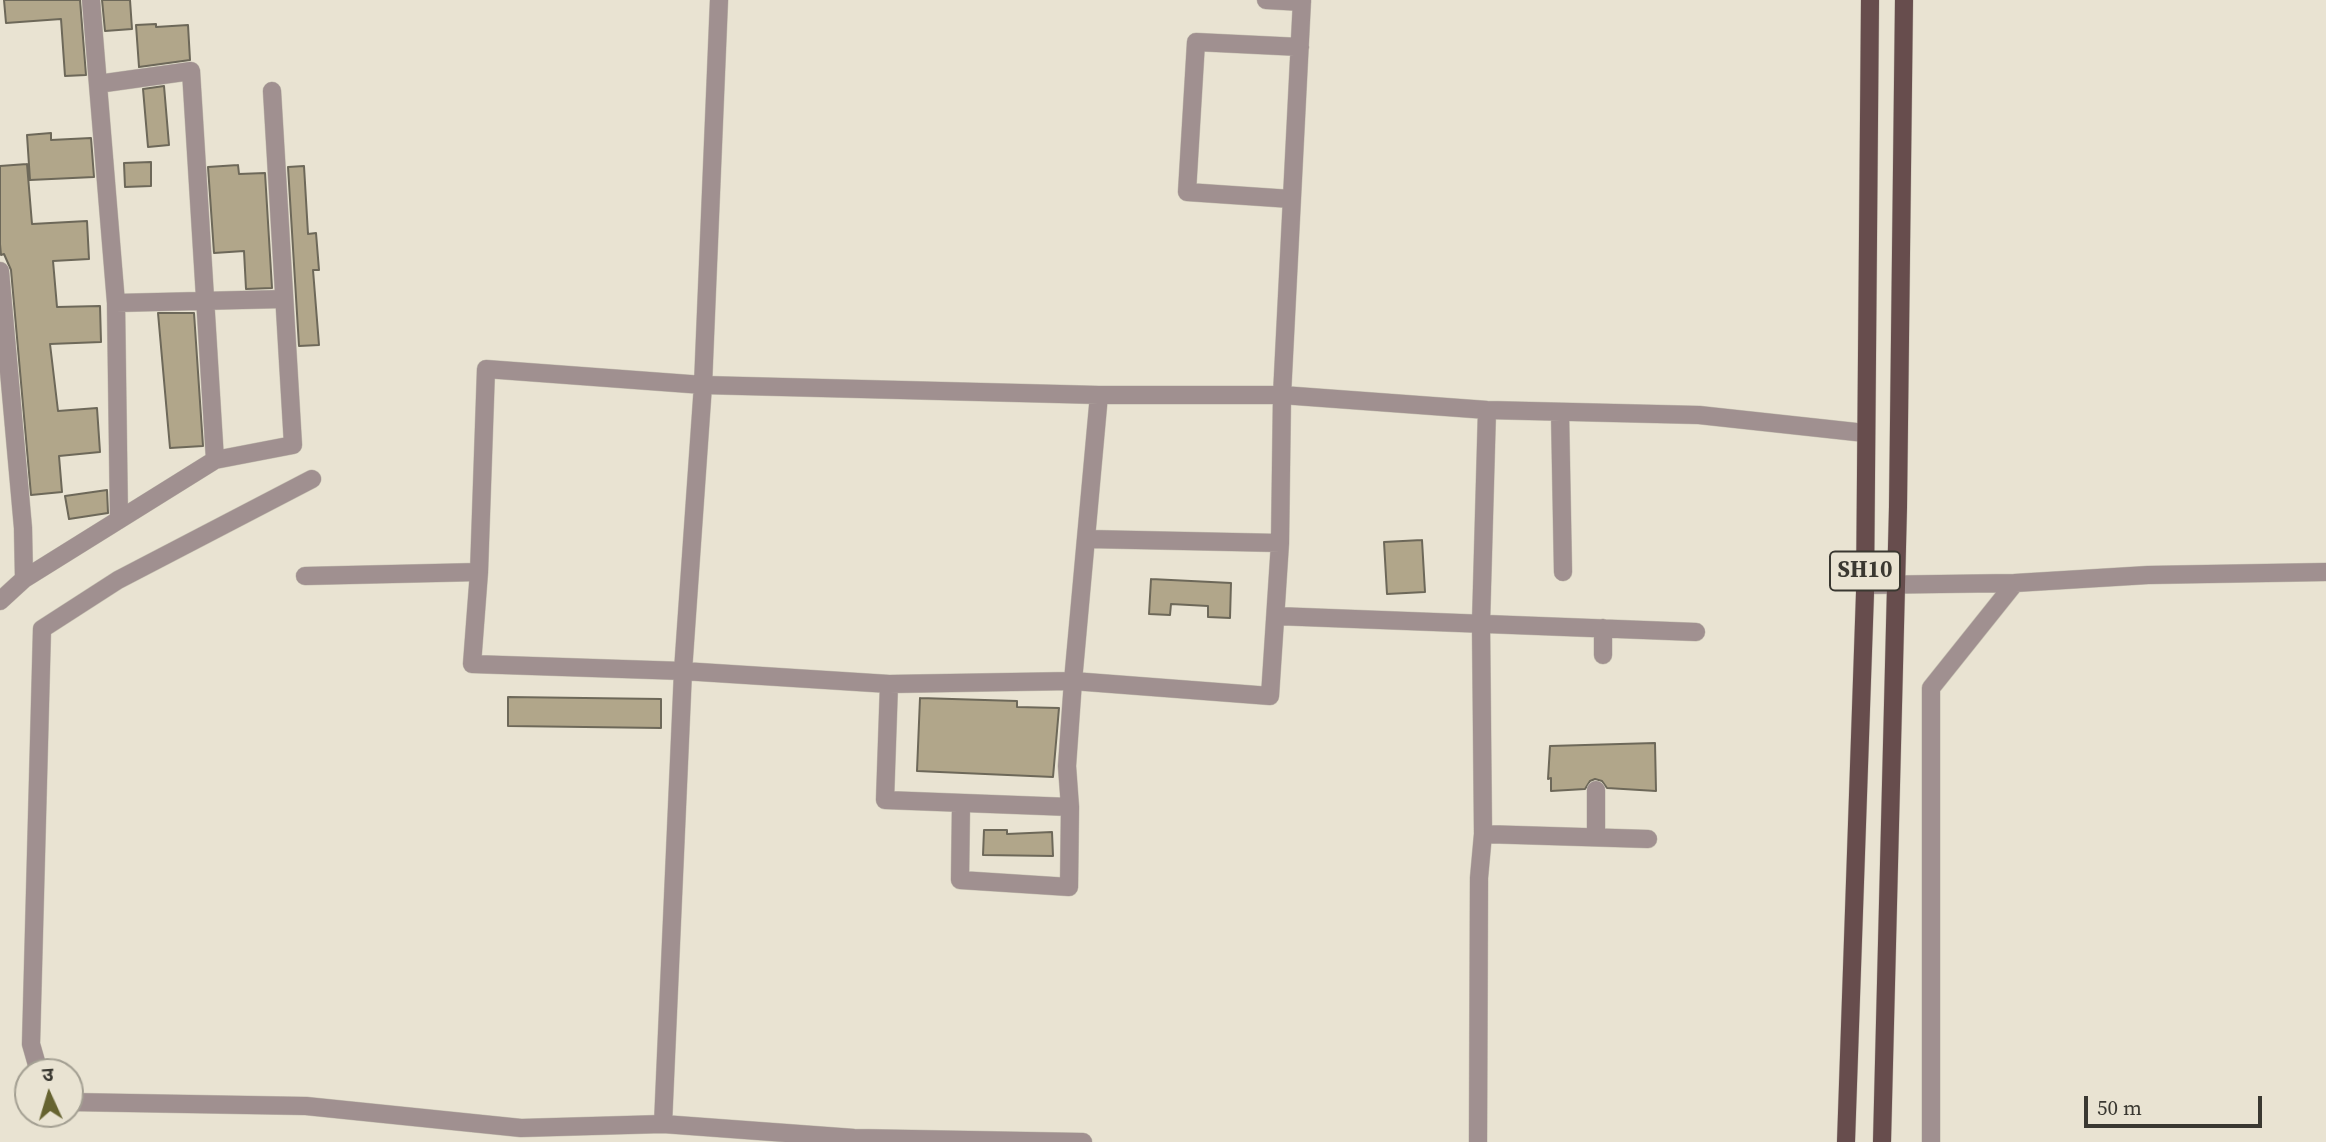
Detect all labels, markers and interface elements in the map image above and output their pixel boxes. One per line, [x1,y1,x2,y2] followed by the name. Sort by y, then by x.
[1830,552,1900,590] road number: SH10
[14,1058,84,1128] north arrow
[41,1061,54,1087] text: उ
[2088,1082,2266,1126] scale bar
[2097,1093,2142,1122] text: 50 m

